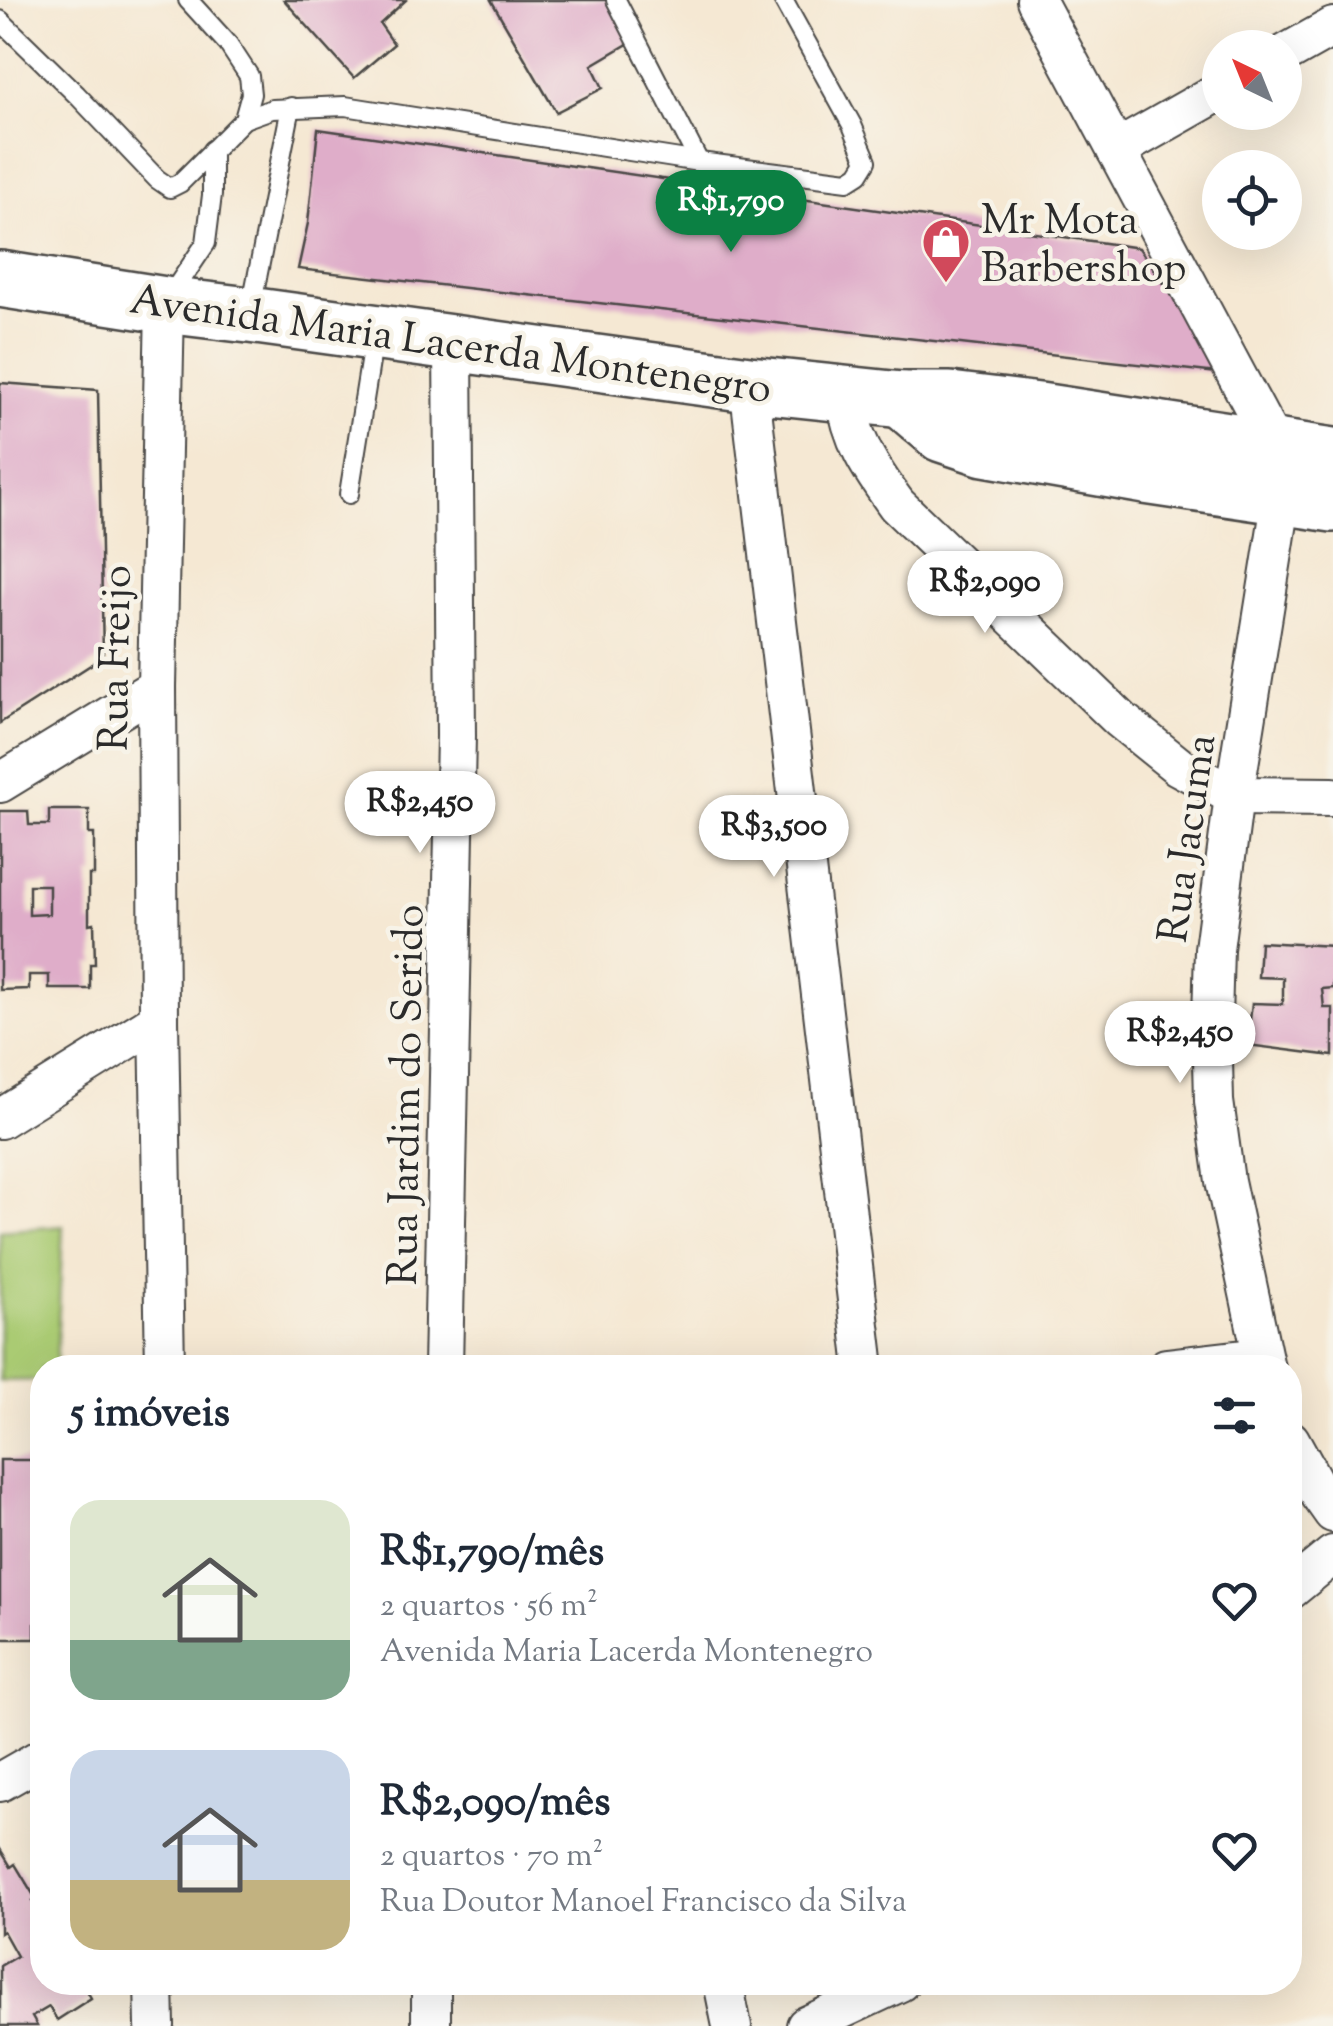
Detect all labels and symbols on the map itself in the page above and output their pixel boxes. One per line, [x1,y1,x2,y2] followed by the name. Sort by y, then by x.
[1202,30,1302,130] north arrow
[639,170,823,255] pin: R$1,790
[981,193,1186,301] place label: Mr Mota Barbershop
[920,216,972,284] shop icon: Mr Mota Barbershop
[126,272,775,422] street label: Avenida Maria Lacerda Montenegro
[893,551,1077,636] pin: R$2,090
[86,565,150,752] street label: Rua Freijo
[1146,731,1234,947] street label: Rua Jacuma
[328,771,512,856] pin: R$2,450
[682,795,866,880] pin: R$3,500
[376,904,442,1286] street label: Rua Jardim do Serido
[1088,1001,1272,1086] pin: R$2,450

